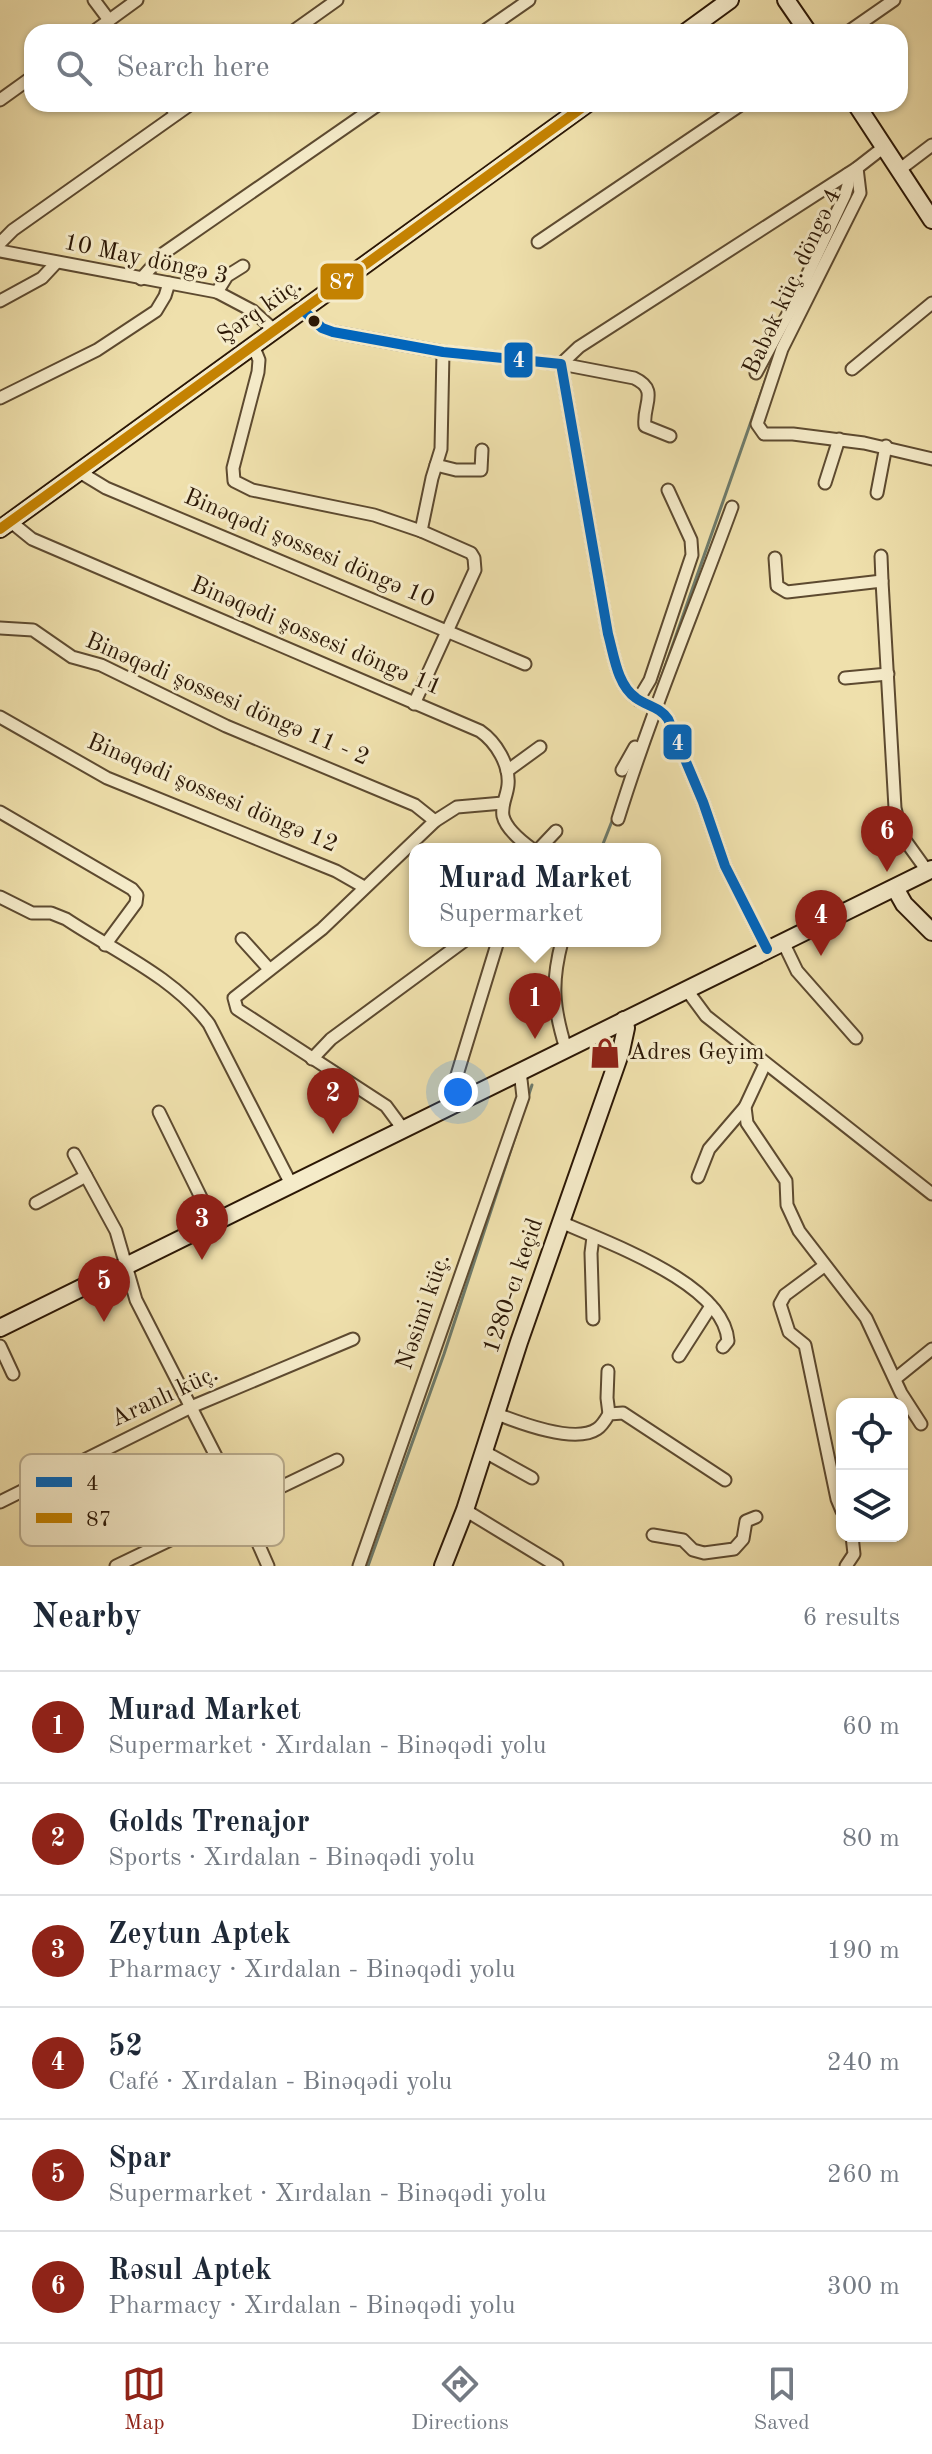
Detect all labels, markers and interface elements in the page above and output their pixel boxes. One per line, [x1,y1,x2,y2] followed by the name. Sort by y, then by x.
[24,24,908,112] search box
[52,46,96,90] icon: search
[116,53,270,83] text: Search here
[739,185,847,379] street label: Babək küç. döngə 4
[62,231,230,289] street label: 10 May döngə 3
[319,262,365,301] line badge: 87
[329,272,355,294] text: 87
[213,273,307,349] street label: Şərq küç.
[306,313,322,329] unlabelled marker
[503,341,534,379] line badge: 4
[513,350,525,372] text: 4
[180,485,438,613] street label: Binəqədi şossesi döngə 10
[187,573,445,701] street label: Binəqədi şossesi döngə 11
[82,629,372,771] street label: Binəqədi şossesi döngə 11 - 2
[662,723,693,761] line badge: 4
[83,730,341,858] street label: Binəqədi şossesi döngə 12
[672,733,684,755] text: 4
[861,806,913,872] pin: 6
[409,843,661,947] popup
[439,864,631,894] text: Murad Market
[795,890,847,956] pin: 4
[439,901,583,927] text: Supermarket
[509,973,561,1039] pin: 1
[588,1036,622,1070] shop icon: Adres Geyim
[629,1041,764,1065] place label: Adres Geyim
[307,1068,359,1134] pin: 2
[438,1072,478,1112] your location
[176,1194,228,1260] pin: 3
[480,1215,548,1357] street label: 1280-cı keçid
[393,1251,455,1373] street label: Nəsimi küç.
[78,1256,130,1322] pin: 5
[108,1362,222,1432] street label: Aranlı küç.
[836,1398,908,1542] map controls
[836,1398,908,1470] button: locate
[20,1454,284,1546] legend
[836,1470,908,1542] button: layers
[86,1473,99,1495] text: 4
[86,1509,112,1531] text: 87
[32,1601,142,1635] text: Nearby
[802,1605,900,1631] text: 6 results
[108,1696,301,1726] text: Murad Market
[50,1714,66,1740] text: 1
[842,1714,900,1740] text: 60 m
[108,1733,547,1759] text: Supermarket · Xırdalan - Binəqədi yolu
[108,1808,310,1838] text: Golds Trenajor
[50,1826,66,1852] text: 2
[842,1826,900,1852] text: 80 m
[108,1845,475,1871] text: Sports · Xırdalan - Binəqədi yolu
[108,1920,291,1950] text: Zeytun Aptek
[50,1938,66,1964] text: 3
[827,1938,900,1964] text: 190 m
[108,1957,516,1983] text: Pharmacy · Xırdalan - Binəqədi yolu
[108,2032,143,2062] text: 52
[50,2050,66,2076] text: 4
[827,2050,900,2076] text: 240 m
[108,2069,453,2095] text: Café · Xırdalan - Binəqədi yolu
[108,2144,171,2174] text: Spar
[50,2162,66,2188] text: 5
[827,2162,900,2188] text: 260 m
[108,2181,547,2207] text: Supermarket · Xırdalan - Binəqədi yolu
[108,2256,272,2286] text: Rəsul Aptek
[50,2274,66,2300] text: 6
[827,2274,900,2300] text: 300 m
[108,2293,516,2319] text: Pharmacy · Xırdalan - Binəqədi yolu
[122,2362,166,2437] tab: Map
[411,2362,509,2437] tab: Directions
[754,2362,810,2437] tab: Saved

